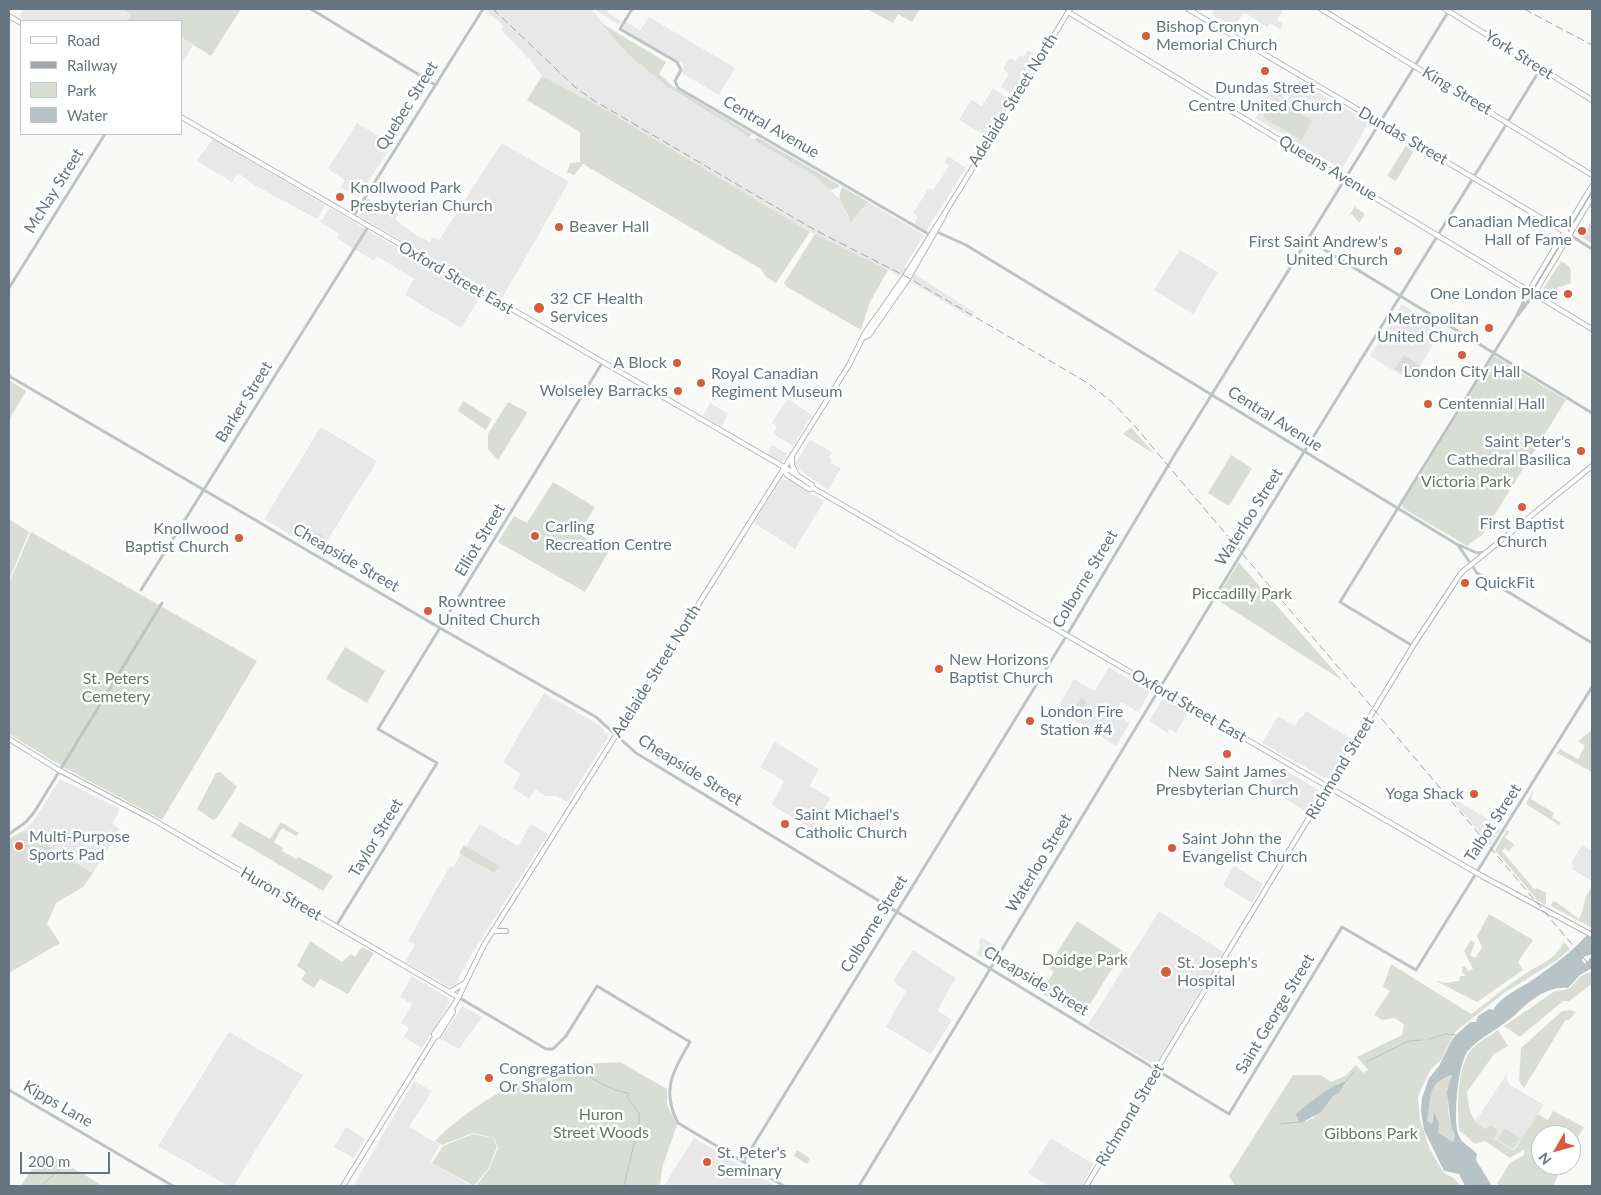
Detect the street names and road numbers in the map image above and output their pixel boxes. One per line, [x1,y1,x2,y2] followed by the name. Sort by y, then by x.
[1481,26,1557,84] street label: York Street
[964,30,1062,170] street label: Adelaide Street North
[372,58,442,154] street label: Quebec Street
[1419,63,1495,119] street label: King Street
[719,92,823,162] street label: Central Avenue
[1355,103,1451,169] street label: Dundas Street
[1275,131,1381,205] street label: Queens Avenue
[20,145,88,237] street label: McNay Street
[395,237,517,319] street label: Oxford Street East
[211,358,277,446] street label: Barker Street
[1224,382,1326,456] street label: Central Avenue
[1211,465,1287,569] street label: Waterloo Street
[451,500,509,580] street label: Elliot Street
[290,520,402,596] street label: Cheapside Street
[1048,527,1122,631] street label: Colborne Street
[607,601,705,741] street label: Adelaide Street North
[1128,665,1250,747] street label: Oxford Street East
[1302,713,1378,823] street label: Richmond Street
[634,730,746,810] street label: Cheapside Street
[1461,780,1525,866] street label: Talbot Street
[345,795,407,881] street label: Taylor Street
[1002,810,1076,916] street label: Waterloo Street
[237,863,325,925] street label: Huron Street
[836,872,912,976] street label: Colborne Street
[980,942,1092,1020] street label: Cheapside Street
[1232,951,1318,1077] street label: Saint George Street
[1092,1060,1168,1170] street label: Richmond Street
[20,1076,96,1132] street label: Kipps Lane

